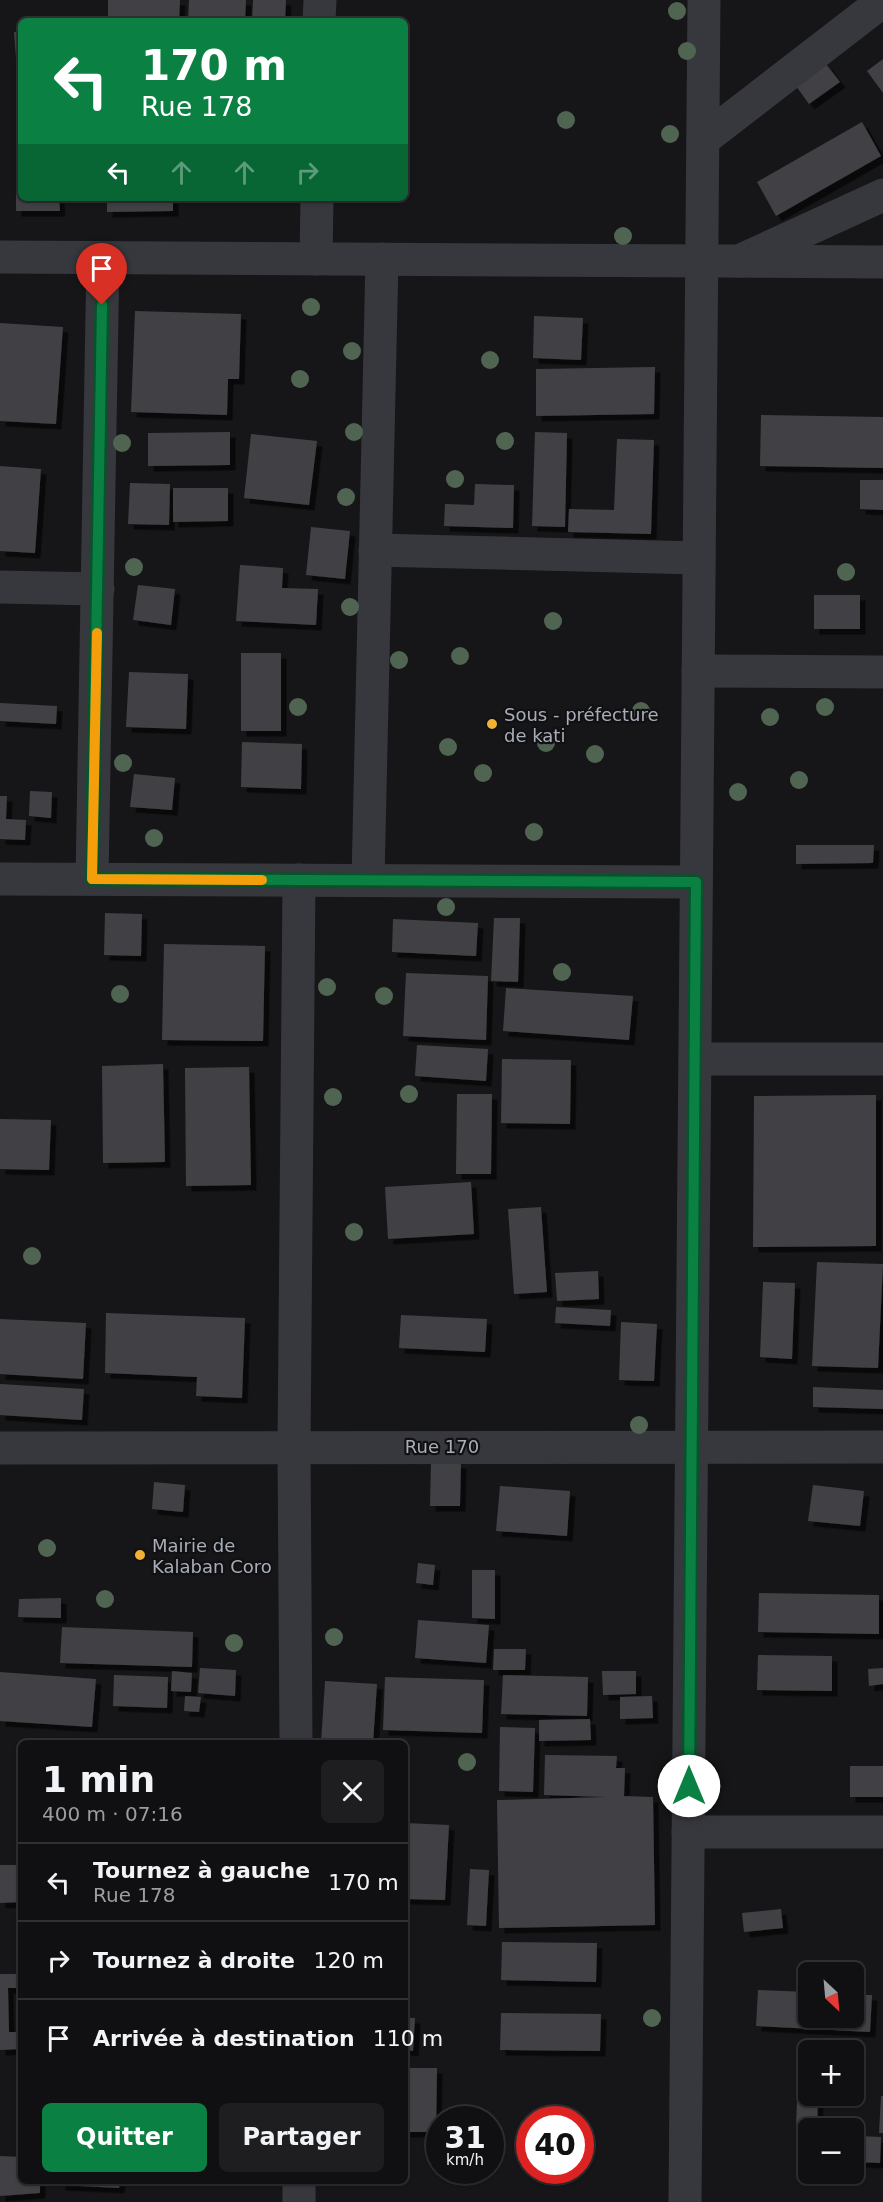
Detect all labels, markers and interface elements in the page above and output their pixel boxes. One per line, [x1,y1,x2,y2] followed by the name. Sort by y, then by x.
[141,41,287,90] text: 170 m
[42,42,120,120] icon: left
[141,91,252,122] text: Rue 178
[102,156,135,189] icon: left
[165,156,198,189] icon: ahead
[228,156,261,189] icon: ahead
[291,156,324,189] icon: right
[76,243,127,305] pin
[85,252,118,285] icon: arrive
[504,704,659,746] place label: Sous - préfecture de kati
[485,717,499,731] marker: Sous - préfecture de kati
[405,1436,479,1457] street label: Rue 170
[152,1535,272,1577] place label: Mairie de Kalaban Coro
[133,1548,147,1562] marker: Mairie de Kalaban Coro
[657,1754,721,1818] position arrow
[42,1759,155,1800] text: 1 min
[321,1760,384,1823] button: close
[42,1802,183,1826] text: 400 m · 07:16
[93,1858,310,1883] text: Tournez à gauche
[42,1866,75,1899] icon: left
[328,1870,399,1895] text: 170 m
[93,1883,176,1907] text: Rue 178
[42,1944,75,1977] icon: right
[93,1948,295,1973] text: Tournez à droite
[314,1948,384,1973] text: 120 m
[798,1962,864,2028] north arrow
[798,1962,864,2184] map controls
[42,2022,75,2055] icon: arrive
[93,2026,355,2051] text: Arrivée à destination
[373,2026,443,2051] text: 110 m
[798,2040,864,2106] button: +
[42,2103,207,2172] button: Quitter
[219,2103,384,2172] button: Partager
[516,2106,594,2184] speed limit sign: 40
[798,2118,864,2184] button: −
[444,2120,486,2155] text: 31
[446,2151,484,2169] text: km/h

